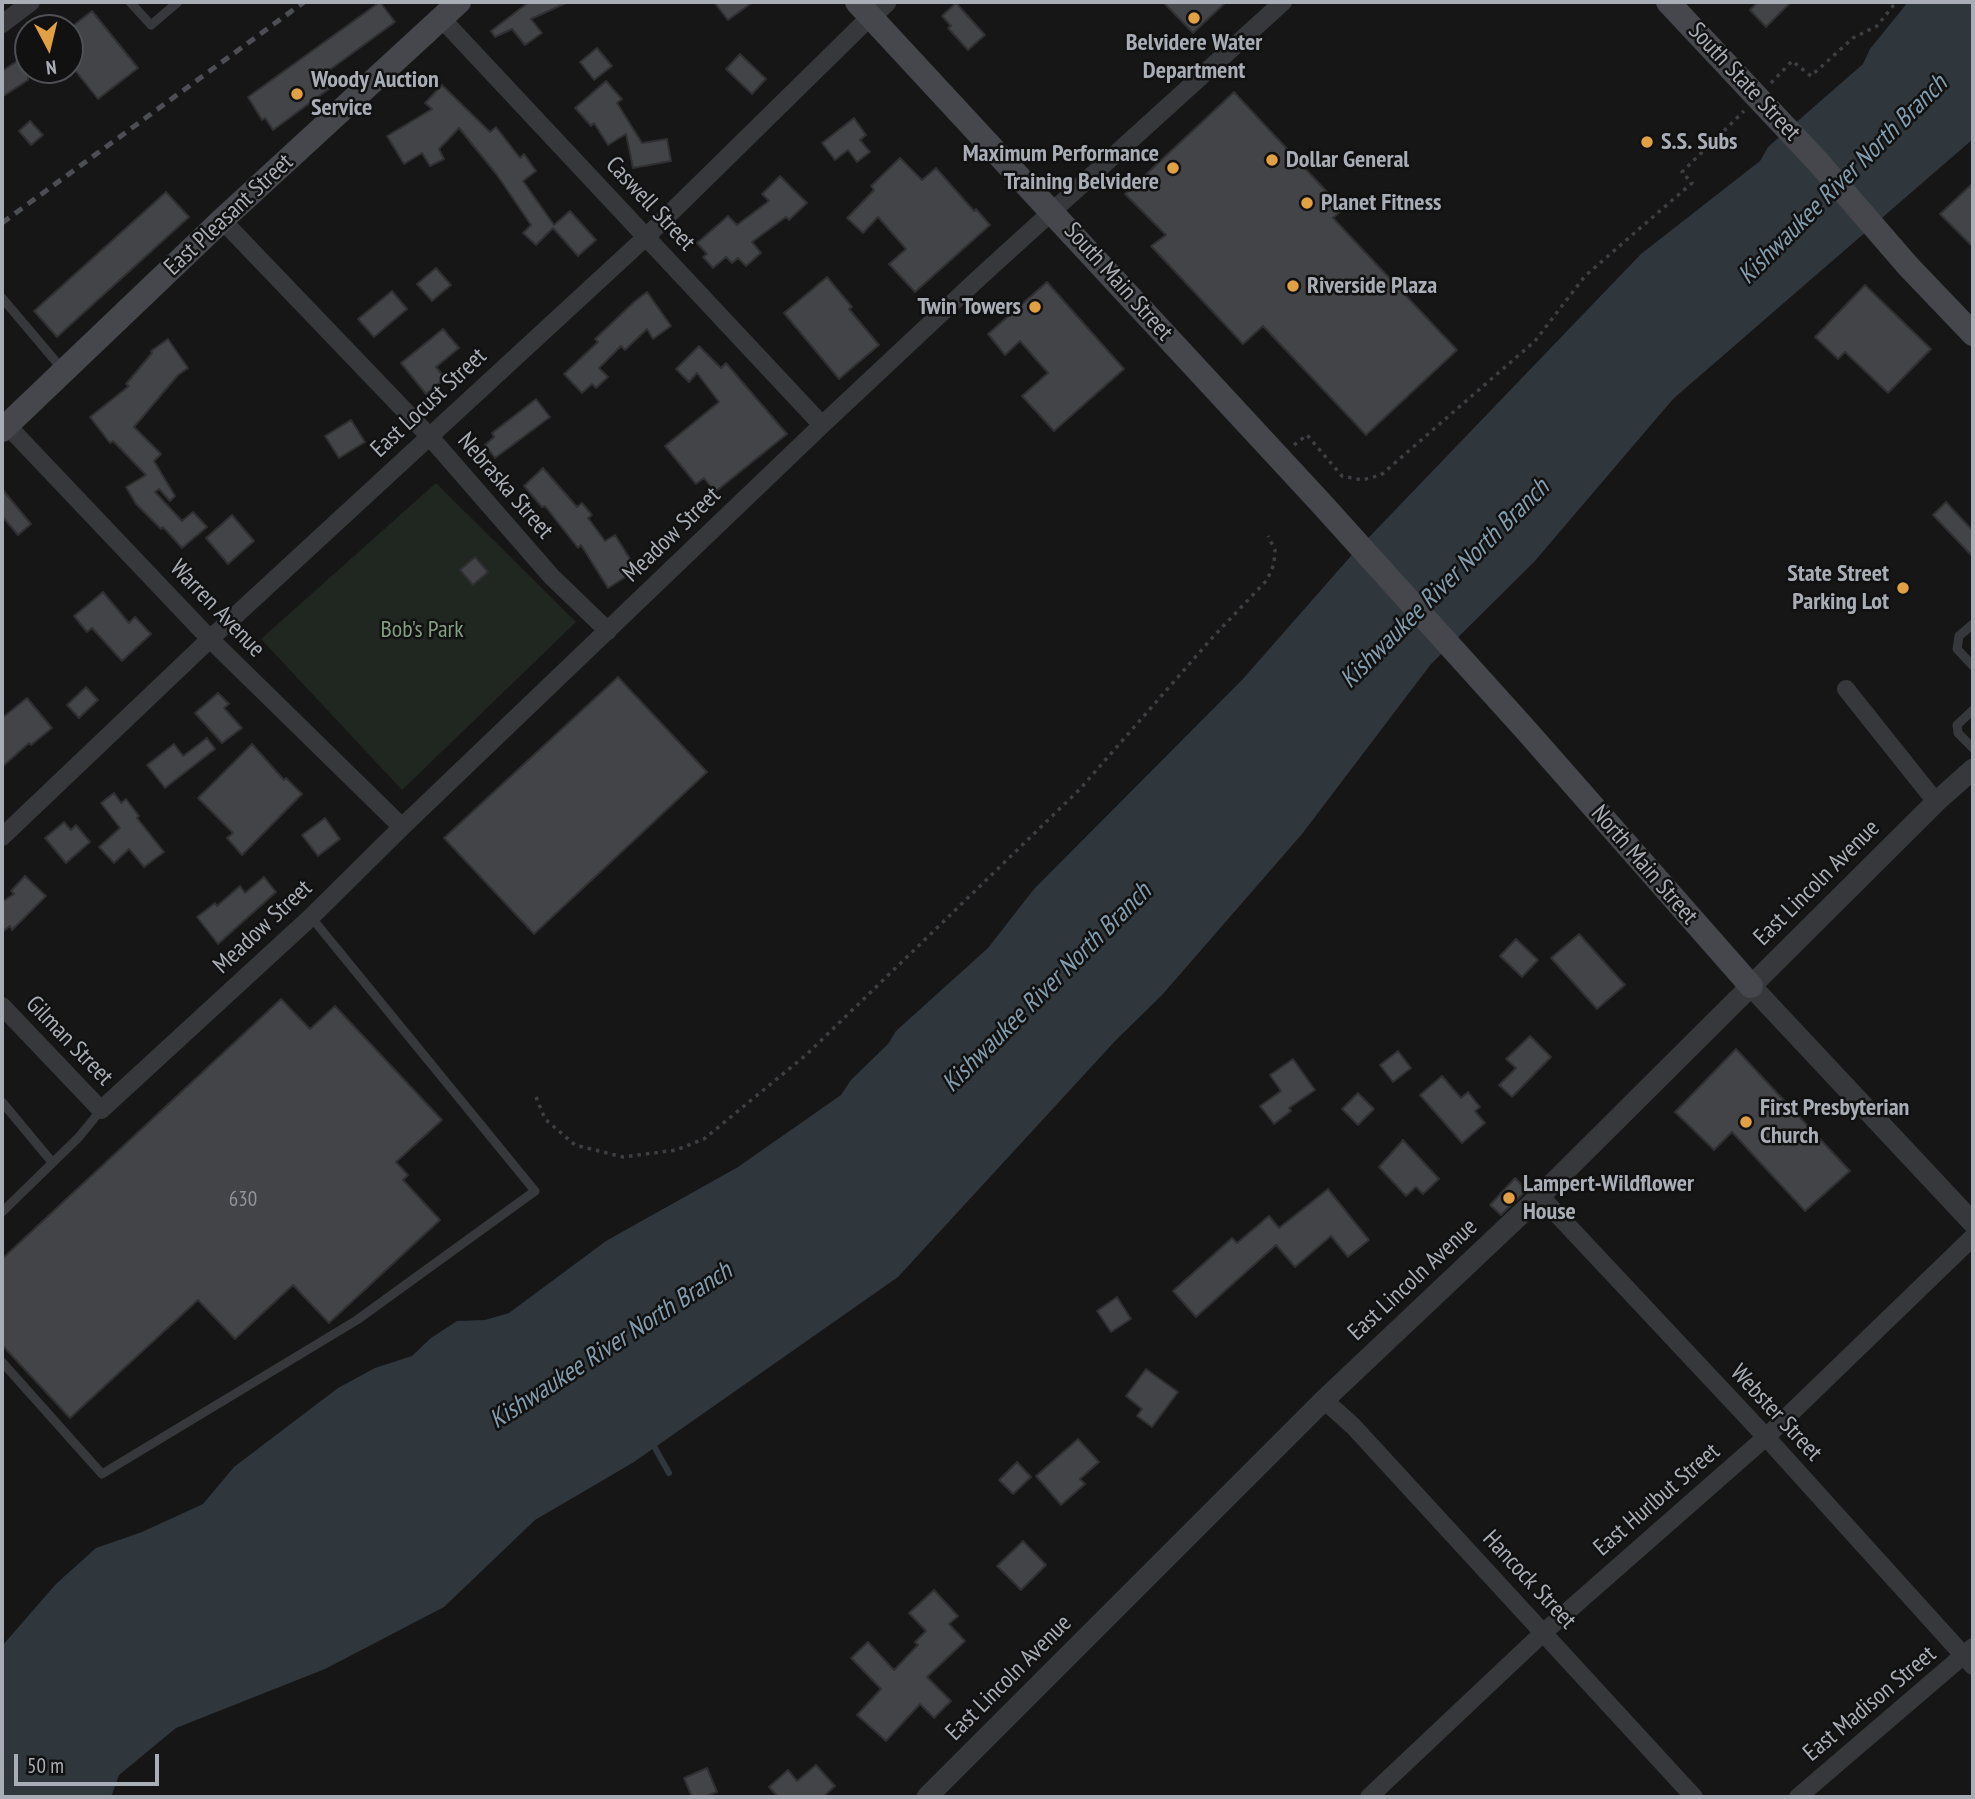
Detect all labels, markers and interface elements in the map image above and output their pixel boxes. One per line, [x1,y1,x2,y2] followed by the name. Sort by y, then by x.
[1186,10,1202,26] marker: Belvidere Water Department
[14,14,84,84] north arrow
[1682,17,1806,147] street label: South State Street
[1126,29,1262,85] place label: Belvidere Water Department
[45,55,58,80] text: N
[311,66,439,122] place label: Woody Auction Service
[1732,69,1954,291] water label: Kishwaukee River North Branch
[289,86,305,102] marker: Woody Auction Service
[1661,128,1737,156] place label: S.S. Subs
[1639,134,1655,150] marker: S.S. Subs
[963,140,1159,196] place label: Maximum Performance Training Belvidere
[1286,146,1409,174] place label: Dollar General
[159,148,299,282] street label: East Pleasant Street
[599,151,701,257] street label: Caswell Street
[1264,152,1280,168] marker: Dollar General
[1165,160,1181,176] marker: Maximum Performance Training Belvidere
[1321,189,1441,217] place label: Planet Fitness
[1299,195,1315,211] marker: Planet Fitness
[1058,217,1178,347] street label: South Main Street
[1307,272,1437,300] place label: Riverside Plaza
[1285,278,1301,294] marker: Riverside Plaza
[918,293,1021,321] place label: Twin Towers
[1027,299,1043,315] marker: Twin Towers
[365,342,493,464] street label: East Locust Street
[451,427,559,545] street label: Nebraska Street
[1334,473,1556,695] water label: Kishwaukee River North Branch
[617,481,727,589] street label: Meadow Street
[163,554,271,664] street label: Warren Avenue
[1787,560,1889,616] place label: State Street Parking Lot
[1895,580,1911,596] marker: State Street Parking Lot
[381,616,463,644] park label: Bob's Park
[1585,800,1703,930] street label: North Main Street
[1748,814,1886,952] street label: East Lincoln Avenue
[208,874,318,980] street label: Meadow Street
[936,877,1158,1099] water label: Kishwaukee River North Branch
[19,990,119,1092] street label: Gilman Street
[1760,1094,1909,1150] place label: First Presbyterian Church
[1738,1114,1754,1130] marker: First Presbyterian Church
[1523,1170,1694,1226] place label: Lampert-Wildflower House
[229,1187,257,1213] house number: 630
[1501,1190,1517,1206] marker: Lampert-Wildflower House
[1343,1213,1483,1347] street label: East Lincoln Avenue
[484,1256,738,1436] water label: Kishwaukee River North Branch
[1724,1359,1828,1467] street label: Webster Street
[1588,1438,1726,1562] street label: East Hurlbut Street
[1476,1525,1582,1635] street label: Hancock Street
[940,1609,1078,1747] street label: East Lincoln Avenue
[1798,1640,1942,1768] street label: East Madison Street
[18,1740,163,1784] scale bar
[27,1752,64,1779] text: 50 m

